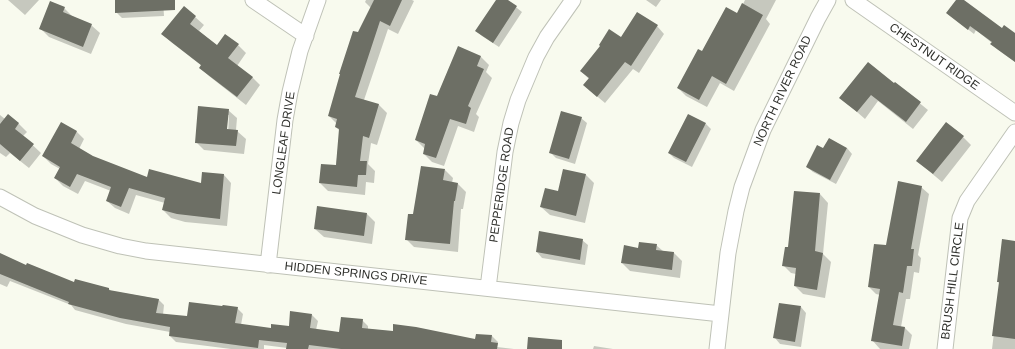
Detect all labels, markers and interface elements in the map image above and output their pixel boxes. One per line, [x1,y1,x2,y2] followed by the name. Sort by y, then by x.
[886,21,982,93] street label: CHESTNUT RIDGE
[751,33,815,149] street label: NORTH RIVER ROAD
[270,90,298,196] street label: LONGLEAF DRIVE
[487,127,517,243] street label: PEPPERIDGE ROAD
[939,222,967,340] street label: BRUSH HILL CIRCLE
[284,259,428,289] street label: HIDDEN SPRINGS DRIVE

